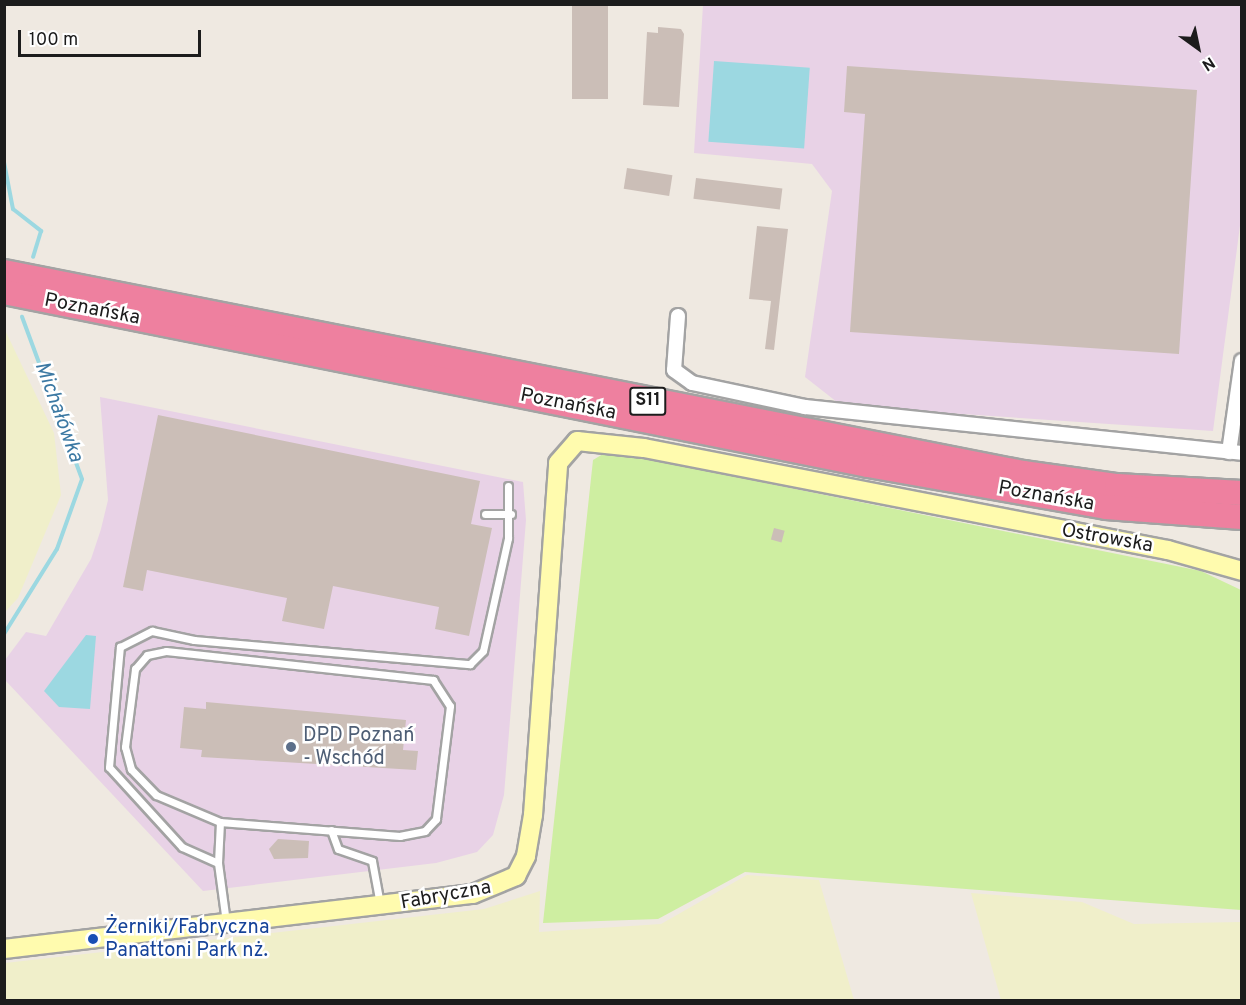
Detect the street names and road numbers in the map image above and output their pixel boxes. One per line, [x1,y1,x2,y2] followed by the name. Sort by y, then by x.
[42,289,142,331] street label: Poznańska
[518,384,618,426] street label: Poznańska
[628,386,668,416] road number: S11
[996,477,1096,517] street label: Poznańska
[1059,519,1155,559] street label: Ostrowska
[399,876,493,916] street label: Fabryczna

